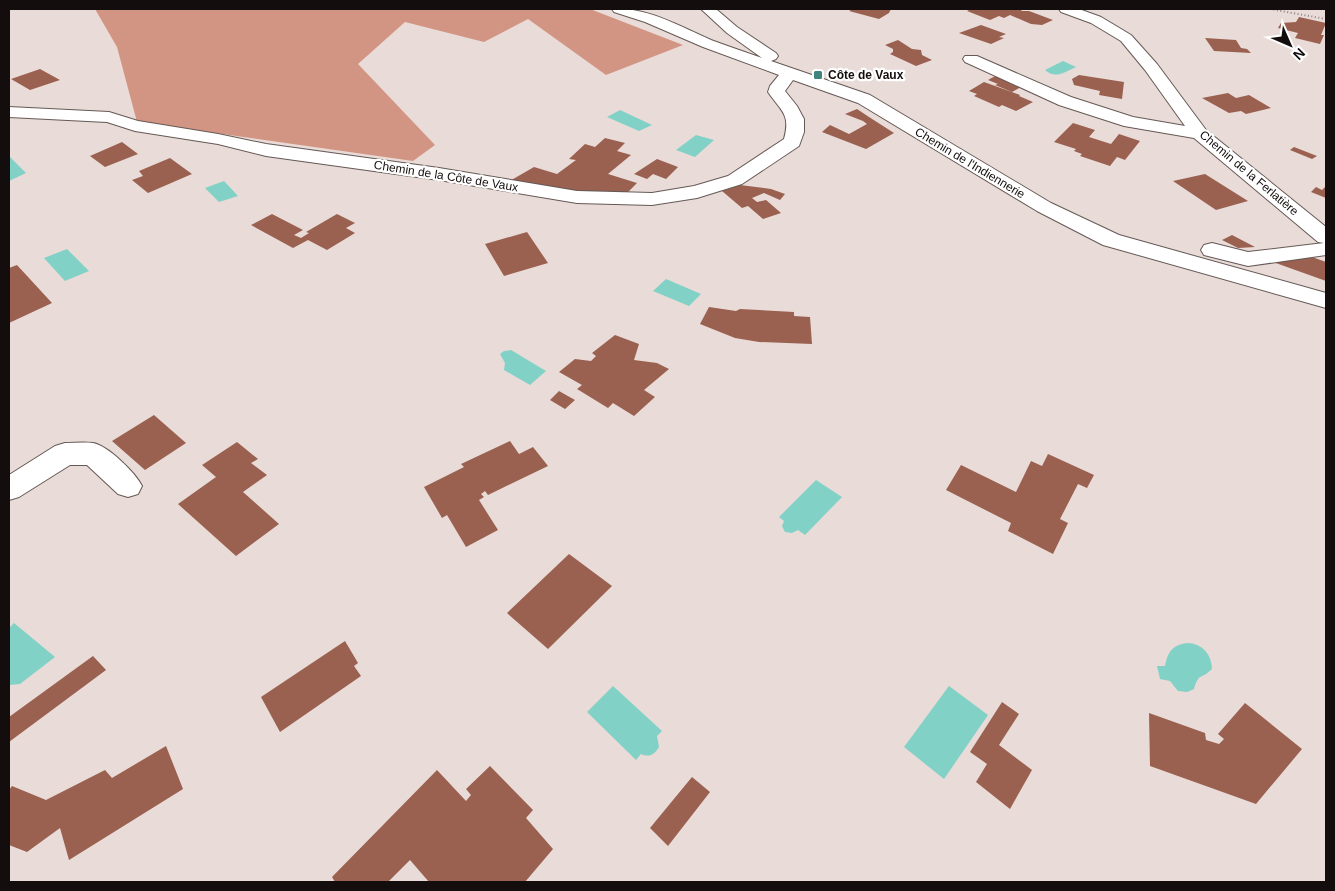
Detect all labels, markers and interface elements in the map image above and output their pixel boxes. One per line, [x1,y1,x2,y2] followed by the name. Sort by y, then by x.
[1265,20,1315,70] north arrow
[1290,45,1308,63] text: N
[828,68,904,82] place label: Côte de Vaux
[812,69,824,81] marker: Côte de Vaux
[913,125,1028,202] street label: Chemin de l'Indiennerie
[1197,128,1302,219] street label: Chemin de la Ferlatière
[373,158,519,194] street label: Chemin de la Côte de Vaux

